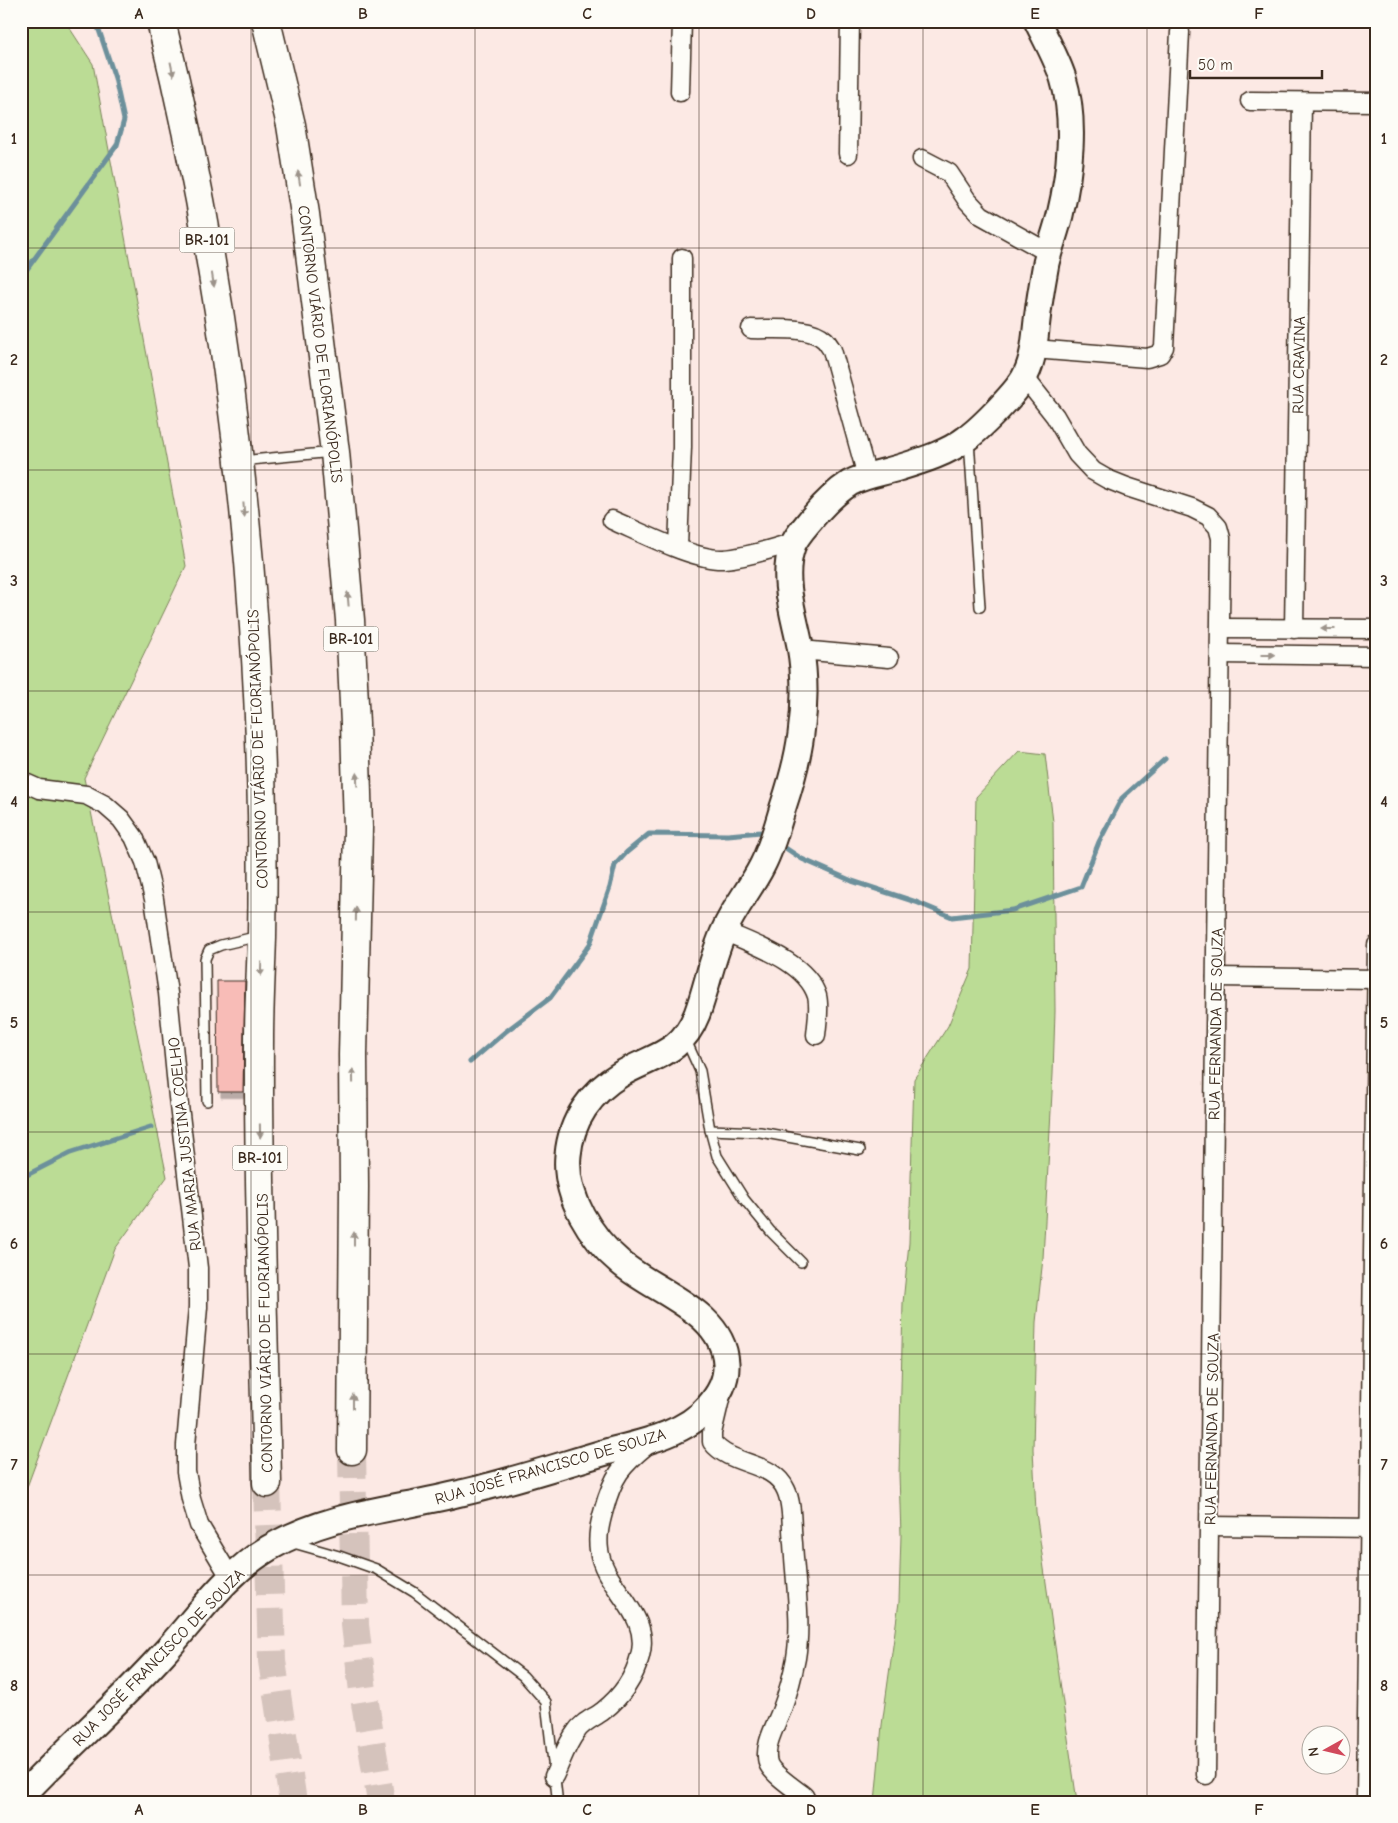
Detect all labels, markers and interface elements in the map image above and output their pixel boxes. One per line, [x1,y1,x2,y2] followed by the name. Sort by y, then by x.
[135,5,144,23] text: A
[358,5,368,23] text: B
[582,5,592,23] text: C
[806,5,816,23] text: D
[1030,5,1040,23] text: E
[1254,5,1264,23] text: F
[1190,48,1323,80] scale bar
[1198,56,1233,74] text: 50 m
[168,61,176,76] one-way arrow
[11,130,17,148] text: 1
[1381,130,1387,148] text: 1
[295,169,303,185] one-way arrow
[294,204,347,484] street label: CONTORNO VIÁRIO DE FLORIANÓPOLIS
[180,228,234,252] road number: BR-101
[209,272,217,288] one-way arrow
[1289,316,1309,414] street label: RUA CRAVINA
[10,351,18,369] text: 2
[1380,351,1388,369] text: 2
[240,502,248,518] one-way arrow
[10,572,18,590] text: 3
[1380,572,1388,590] text: 3
[344,591,352,607] one-way arrow
[243,609,272,889] street label: CONTORNO VIÁRIO DE FLORIANÓPOLIS
[1320,625,1336,633] one-way arrow
[324,626,378,652] road number: BR-101
[1261,651,1277,659] one-way arrow
[353,771,361,787] one-way arrow
[10,793,18,811] text: 4
[1380,793,1388,811] text: 4
[352,905,360,921] one-way arrow
[1205,928,1227,1120] street label: RUA FERNANDA DE SOUZA
[257,961,265,977] one-way arrow
[10,1014,18,1032] text: 5
[1380,1014,1388,1032] text: 5
[165,1036,205,1252] street label: RUA MARIA JUSTINA COELHO
[349,1068,357,1084] one-way arrow
[256,1123,264,1139] one-way arrow
[232,1146,288,1170] road number: BR-101
[253,1193,276,1473] street label: CONTORNO VIÁRIO DE FLORIANÓPOLIS
[350,1230,358,1246] one-way arrow
[10,1235,18,1253] text: 6
[1380,1235,1388,1253] text: 6
[1201,1333,1223,1525] street label: RUA FERNANDA DE SOUZA
[349,1393,357,1409] one-way arrow
[433,1424,668,1509] street label: RUA JOSÉ FRANCISCO DE SOUZA
[10,1456,18,1474] text: 7
[1380,1456,1388,1474] text: 7
[68,1565,248,1750] street label: RUA JOSÉ FRANCISCO DE SOUZA
[10,1677,18,1695] text: 8
[1380,1677,1388,1695] text: 8
[1300,1726,1350,1776] north arrow
[1305,1746,1323,1757] text: N
[135,1801,144,1819] text: A
[358,1801,368,1819] text: B
[582,1801,592,1819] text: C
[806,1801,816,1819] text: D
[1030,1801,1040,1819] text: E
[1254,1801,1264,1819] text: F

